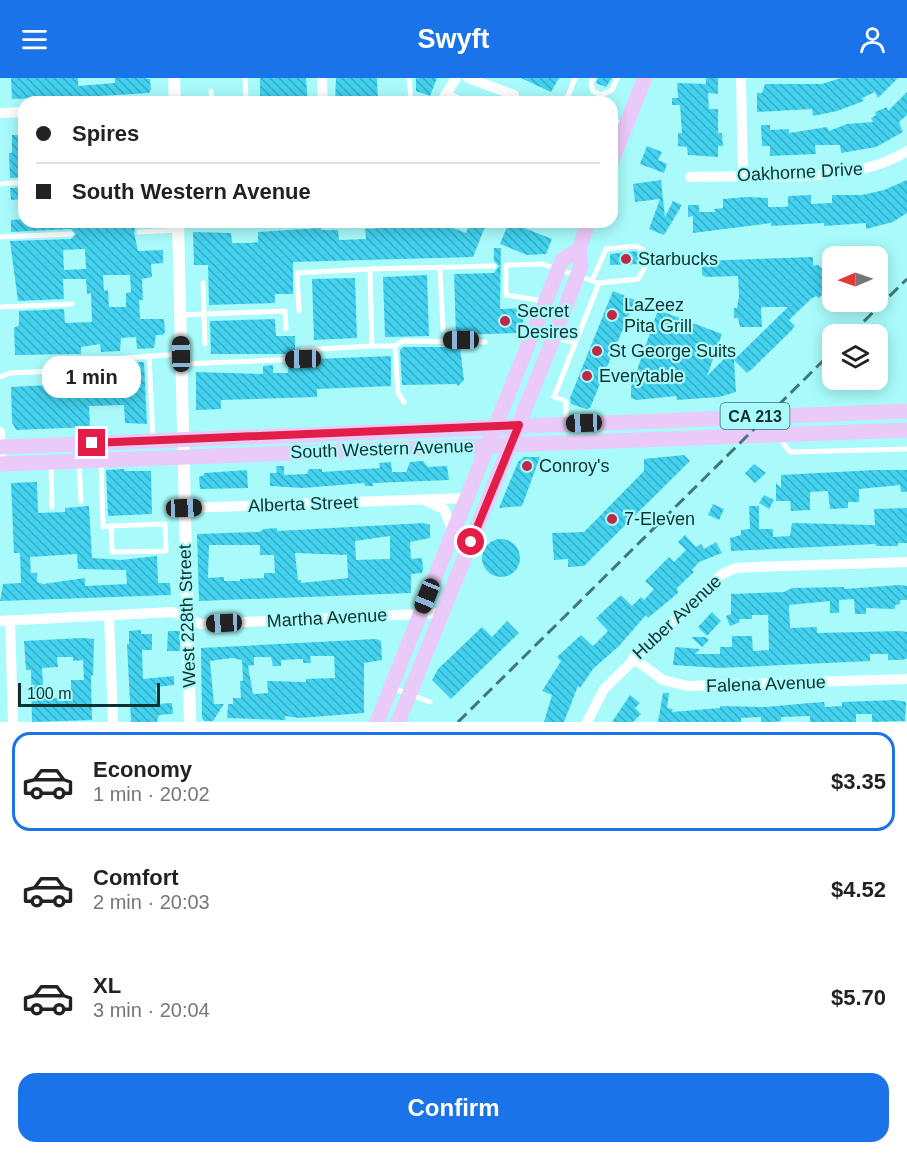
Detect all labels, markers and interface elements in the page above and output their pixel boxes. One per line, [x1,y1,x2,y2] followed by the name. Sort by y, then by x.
[18,23,51,56] icon: menu
[856,23,889,56] icon: person
[417,24,490,54] text: Swyft
[72,121,139,146] text: Spires
[737,159,863,185] street label: Oakhorne Drive
[72,179,311,204] text: South Western Avenue
[822,246,888,312] north arrow
[822,246,888,390] map controls
[638,249,718,269] place label: Starbucks
[619,252,633,266] marker: Starbucks
[624,295,692,336] place label: LaZeez Pita Grill
[517,301,578,342] place label: Secret Desires
[605,308,619,322] marker: LaZeez Pita Grill
[498,314,512,328] marker: Secret Desires
[822,324,888,390] button: layers
[443,331,479,349] car
[172,336,190,372] car
[609,341,736,361] place label: St George Suits
[590,344,604,358] marker: St George Suits
[285,350,321,368] car
[42,356,142,398] callout: 1 min
[65,366,118,388] text: 1 min
[599,366,684,386] place label: Everytable
[580,369,594,383] marker: Everytable
[720,403,789,429] road number: CA 213
[566,413,602,433] car
[78,429,105,456] route end
[290,436,474,462] street label: South Western Avenue
[539,456,609,476] place label: Conroy's
[520,459,534,473] marker: Conroy's
[248,492,358,516] street label: Alberta Street
[166,498,202,518] car
[624,509,695,529] place label: 7-Eleven
[605,512,619,526] marker: 7-Eleven
[457,528,484,555] route start
[174,544,200,688] street label: West 228th Street
[629,571,725,663] street label: Huber Avenue
[412,576,442,616] car
[266,605,388,631] street label: Martha Avenue
[206,613,242,633] car
[706,672,826,696] street label: Falena Avenue
[18,680,160,708] scale bar
[27,685,71,702] text: 100 m
[21,755,75,809] icon: car
[93,757,192,782] text: Economy
[831,769,886,794] text: $3.35
[93,783,210,805] text: 1 min · 20:02
[21,863,75,917] icon: car
[93,865,179,890] text: Comfort
[831,877,886,902] text: $4.52
[93,891,210,913] text: 2 min · 20:03
[21,971,75,1025] icon: car
[93,973,121,998] text: XL
[831,985,886,1010] text: $5.70
[93,999,210,1021] text: 3 min · 20:04
[18,1073,889,1142] button: Confirm

